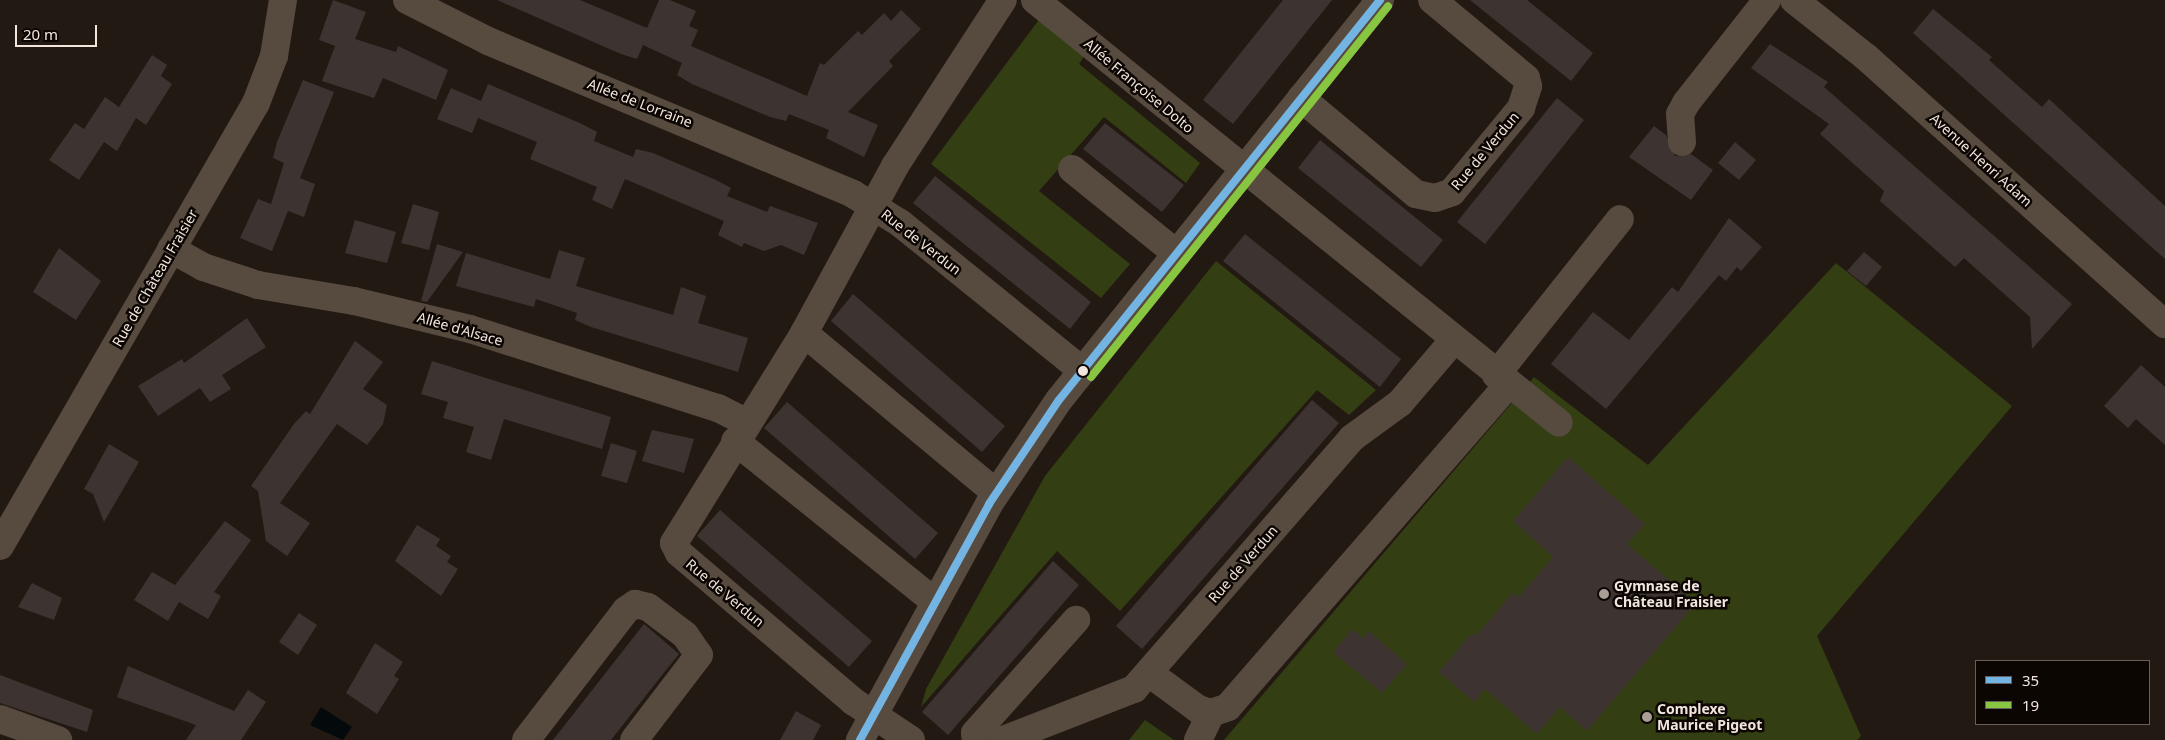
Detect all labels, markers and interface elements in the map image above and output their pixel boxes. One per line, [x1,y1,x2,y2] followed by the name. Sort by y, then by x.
[18,15,100,47] scale bar
[23,24,58,44] text: 20 m
[1081,35,1197,137] street label: Allée Françoise Dolto
[585,75,695,131] street label: Allée de Lorraine
[1448,109,1522,193] street label: Rue de Verdun
[1927,110,2035,210] street label: Avenue Henri Adam
[109,206,201,350] street label: Rue de Château Fraisier
[878,206,964,278] street label: Rue de Verdun
[415,309,505,349] street label: Allée d'Alsace
[1078,366,1088,376] unlabelled marker
[1205,522,1281,606] street label: Rue de Verdun
[683,556,767,630] street label: Rue de Verdun
[1614,578,1728,610] place label: Gymnase de Château Fraisier
[1598,588,1610,600] marker: Gymnase de Château Fraisier
[1975,660,2150,725] legend
[2022,670,2039,690] text: 35
[2022,695,2039,715] text: 19
[1657,701,1762,734] place label: Complexe Maurice Pigeot
[1641,711,1653,723] marker: Complexe Maurice Pigeot

